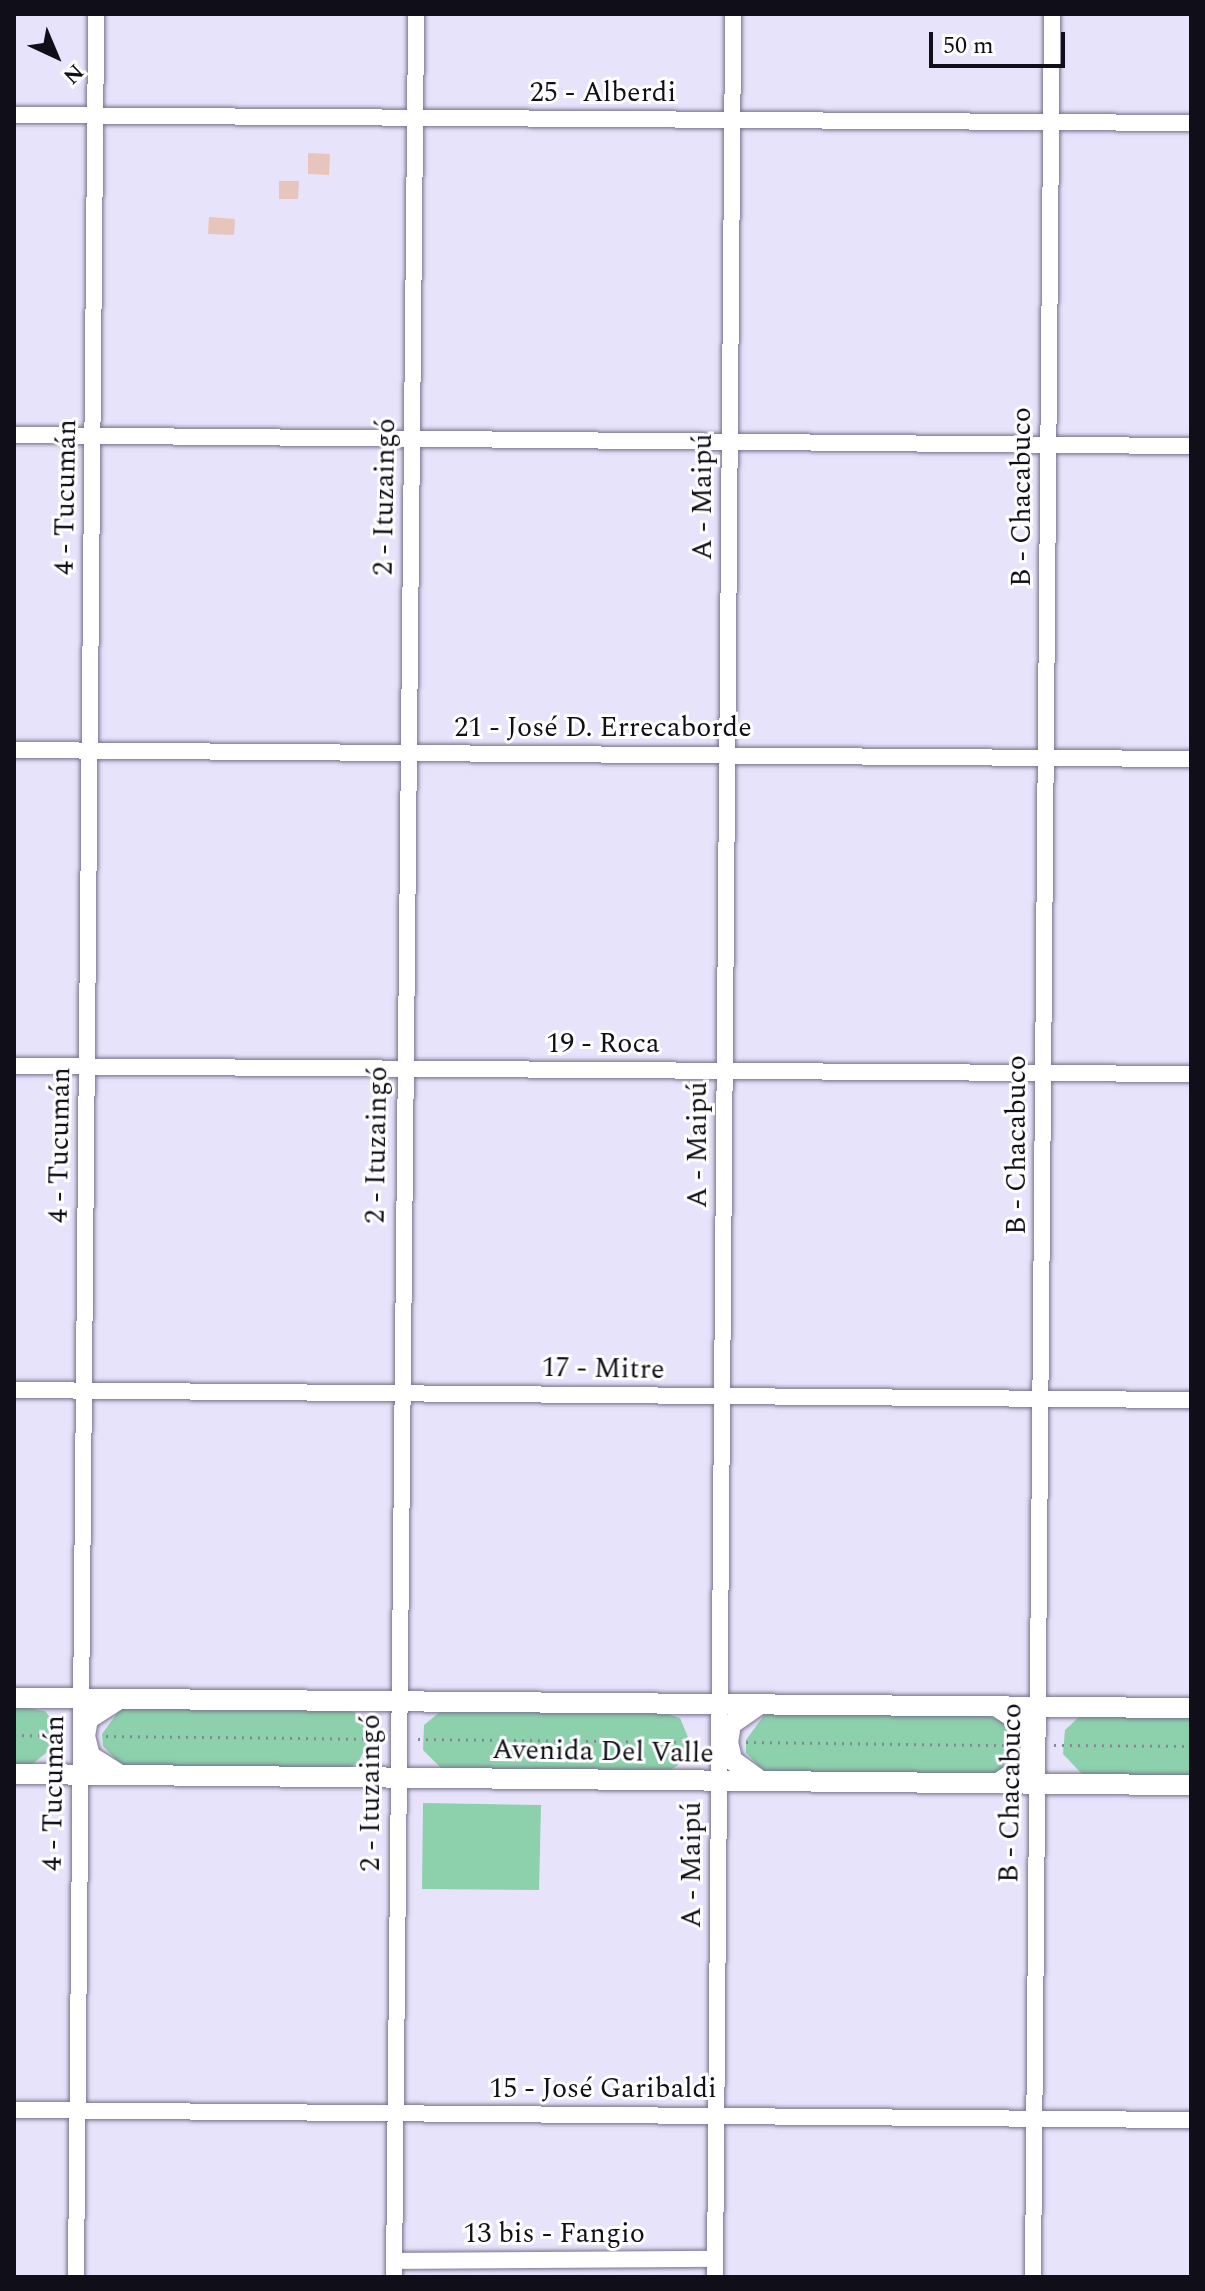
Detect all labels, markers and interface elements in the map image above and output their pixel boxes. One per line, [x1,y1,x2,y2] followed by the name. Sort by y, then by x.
[16,16,96,96] north arrow
[933,16,1069,66] scale bar
[943,28,994,64] text: 50 m
[55,56,91,92] text: N
[530,76,676,110] street label: 25 - Alberdi
[1005,407,1039,587] street label: B - Chacabuco
[367,418,403,576] street label: 2 - Ituzaingó
[48,419,84,575] street label: 4 - Tucumán
[686,434,720,560] street label: A - Maipú
[454,711,752,745] street label: 21 - José D. Errecaborde
[546,1027,660,1061] street label: 19 - Roca
[1000,1055,1034,1235] street label: B - Chacabuco
[359,1066,395,1224] street label: 2 - Ituzaingó
[42,1067,78,1223] street label: 4 - Tucumán
[681,1082,715,1208] street label: A - Maipú
[541,1351,665,1387] street label: 17 - Mitre
[993,1703,1029,1883] street label: B - Chacabuco
[354,1714,388,1872] street label: 2 - Ituzaingó
[36,1715,72,1871] street label: 4 - Tucumán
[492,1733,714,1771] street label: Avenida Del Valle
[675,1802,709,1928] street label: A - Maipú
[489,2072,717,2106] street label: 15 - José Garibaldi
[463,2217,645,2251] street label: 13 bis - Fangio

